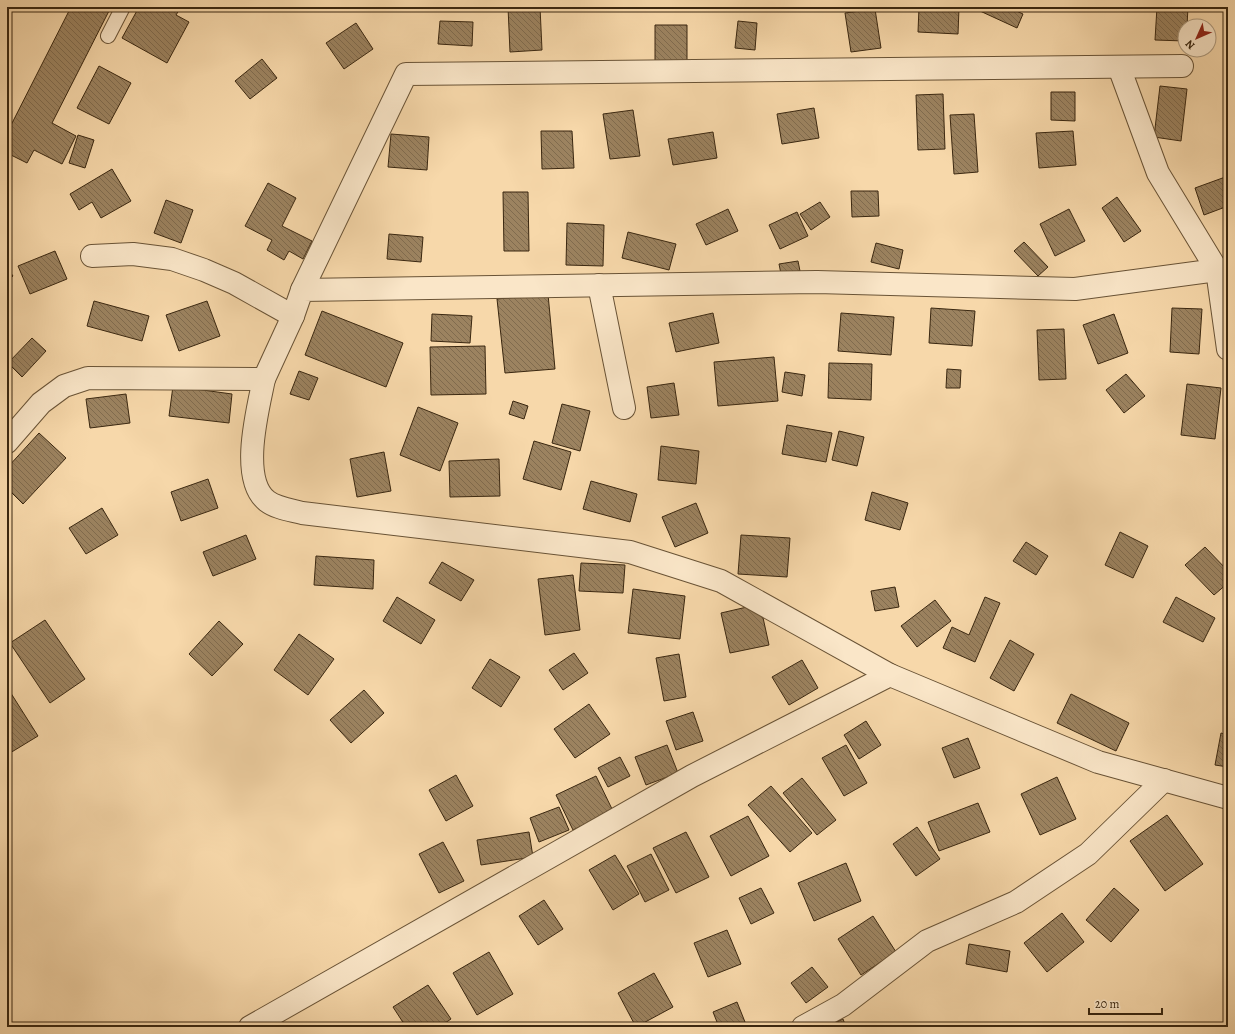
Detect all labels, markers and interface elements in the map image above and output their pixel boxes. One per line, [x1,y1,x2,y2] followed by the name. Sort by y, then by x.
[1177,18,1217,58] north arrow
[1182,37,1198,53] text: N
[1089,990,1162,1016] scale bar
[1095,996,1119,1012] text: 20 m

